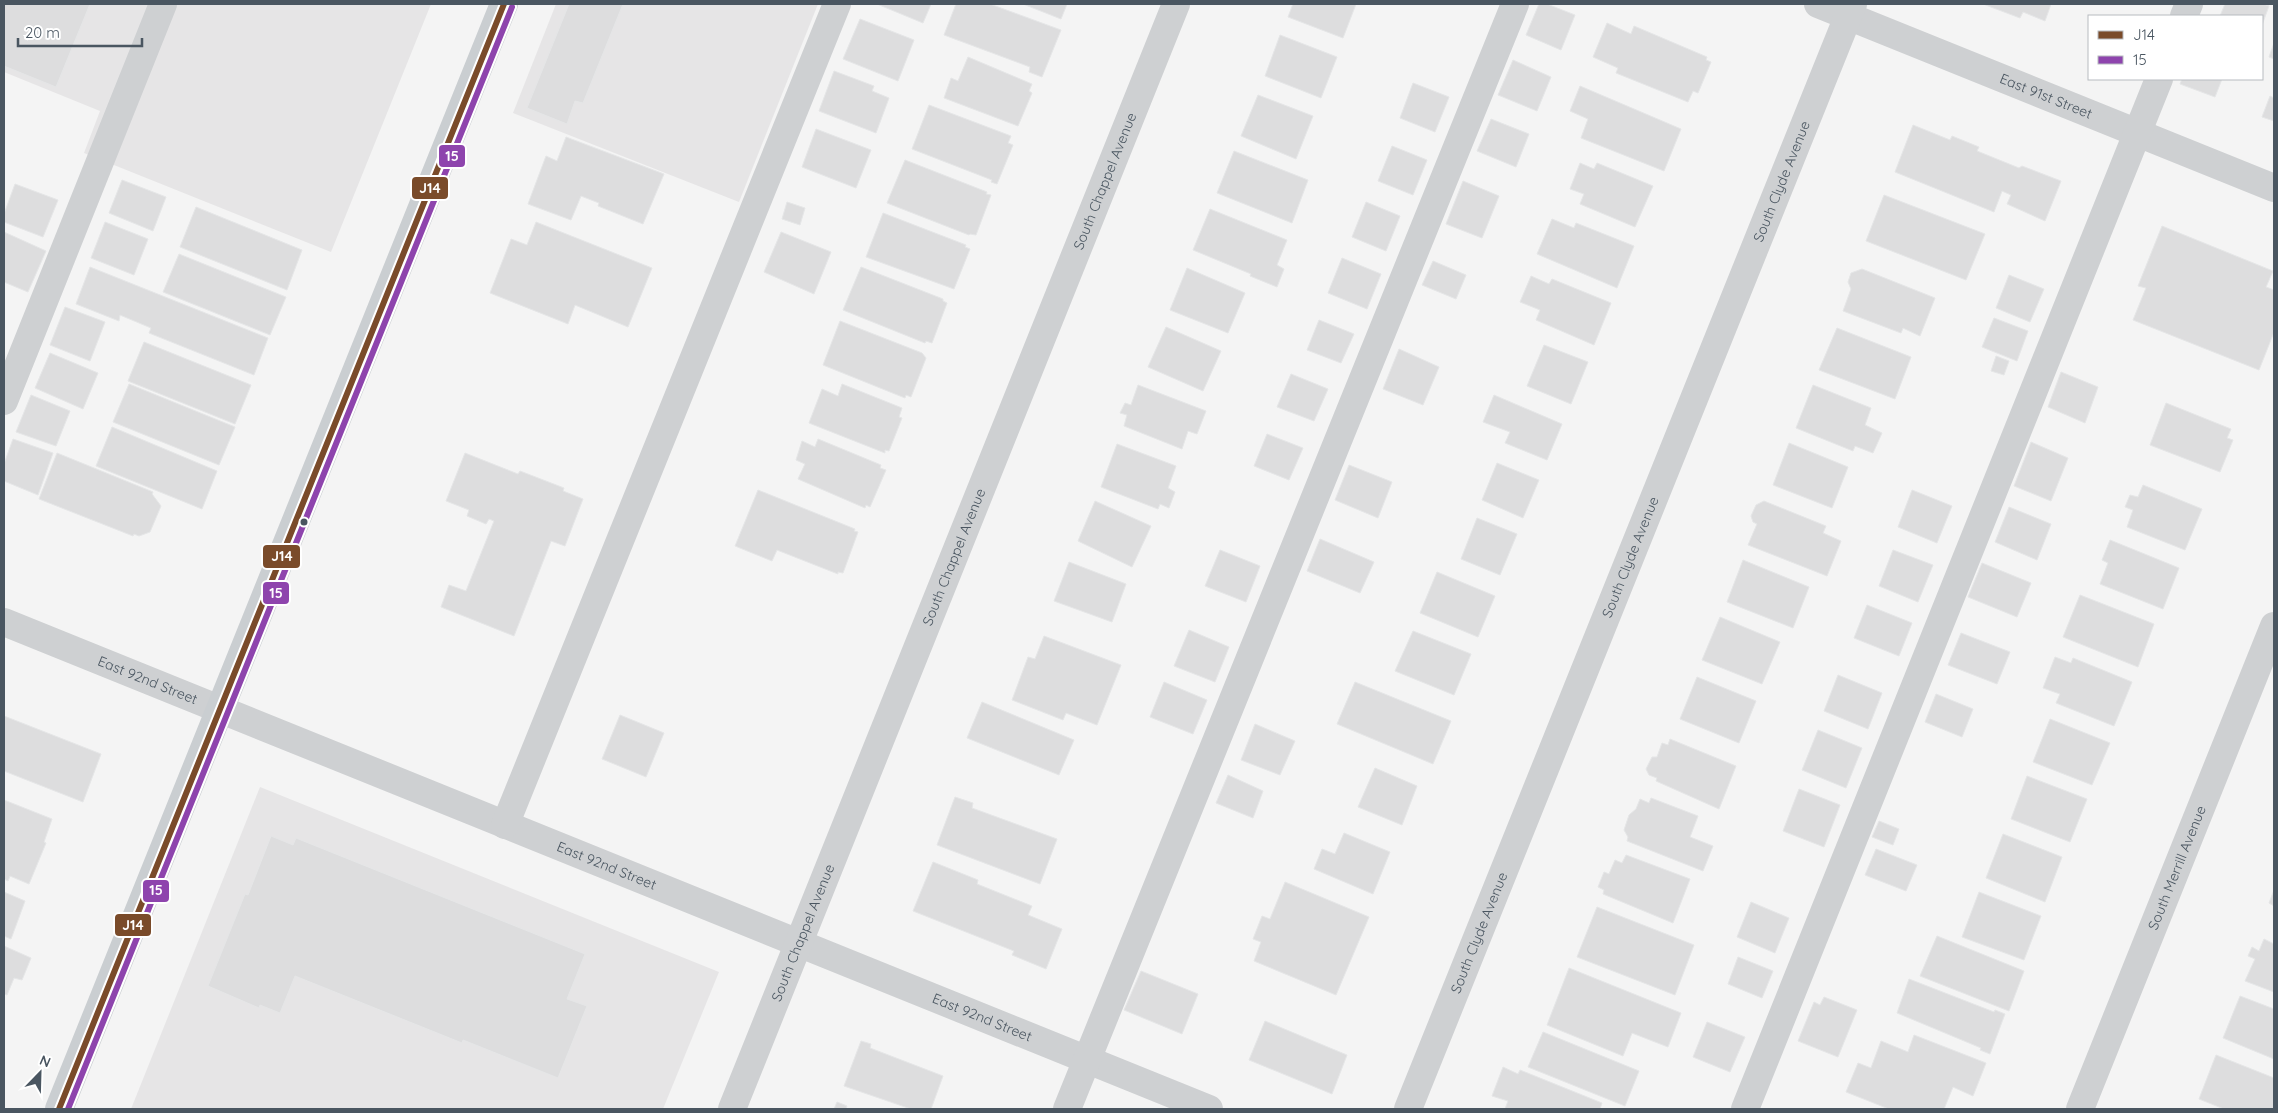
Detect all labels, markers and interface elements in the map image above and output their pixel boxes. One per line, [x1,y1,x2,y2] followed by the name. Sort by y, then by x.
[18,15,141,47] scale bar
[2088,15,2263,80] legend
[25,23,60,42] text: 20 m
[2133,25,2155,44] text: J14
[2133,50,2147,69] text: 15
[1997,69,2095,123] street label: East 91st Street
[1069,110,1140,252] street label: South Chappel Avenue
[1749,118,1814,245] street label: South Clyde Avenue
[438,144,466,168] line badge: 15
[445,147,459,165] text: 15
[411,176,449,200] line badge: J14
[419,179,441,197] text: J14
[918,486,989,628] street label: South Chappel Avenue
[1598,494,1663,620] street label: South Clyde Avenue
[299,517,309,527] unlabelled marker
[262,544,301,569] line badge: J14
[271,547,293,565] text: J14
[262,581,290,605] line badge: 15
[269,584,283,602] text: 15
[95,652,200,708] street label: East 92nd Street
[2144,803,2210,932] street label: South Merrill Avenue
[554,837,659,894] street label: East 92nd Street
[767,861,838,1004] street label: South Chappel Avenue
[1447,869,1511,996] street label: South Clyde Avenue
[142,879,170,903] line badge: 15
[149,881,163,899] text: 15
[114,913,152,937] line badge: J14
[122,916,144,934] text: J14
[930,989,1035,1046] street label: East 92nd Street
[15,1048,65,1098] north arrow
[37,1051,53,1071] text: N

